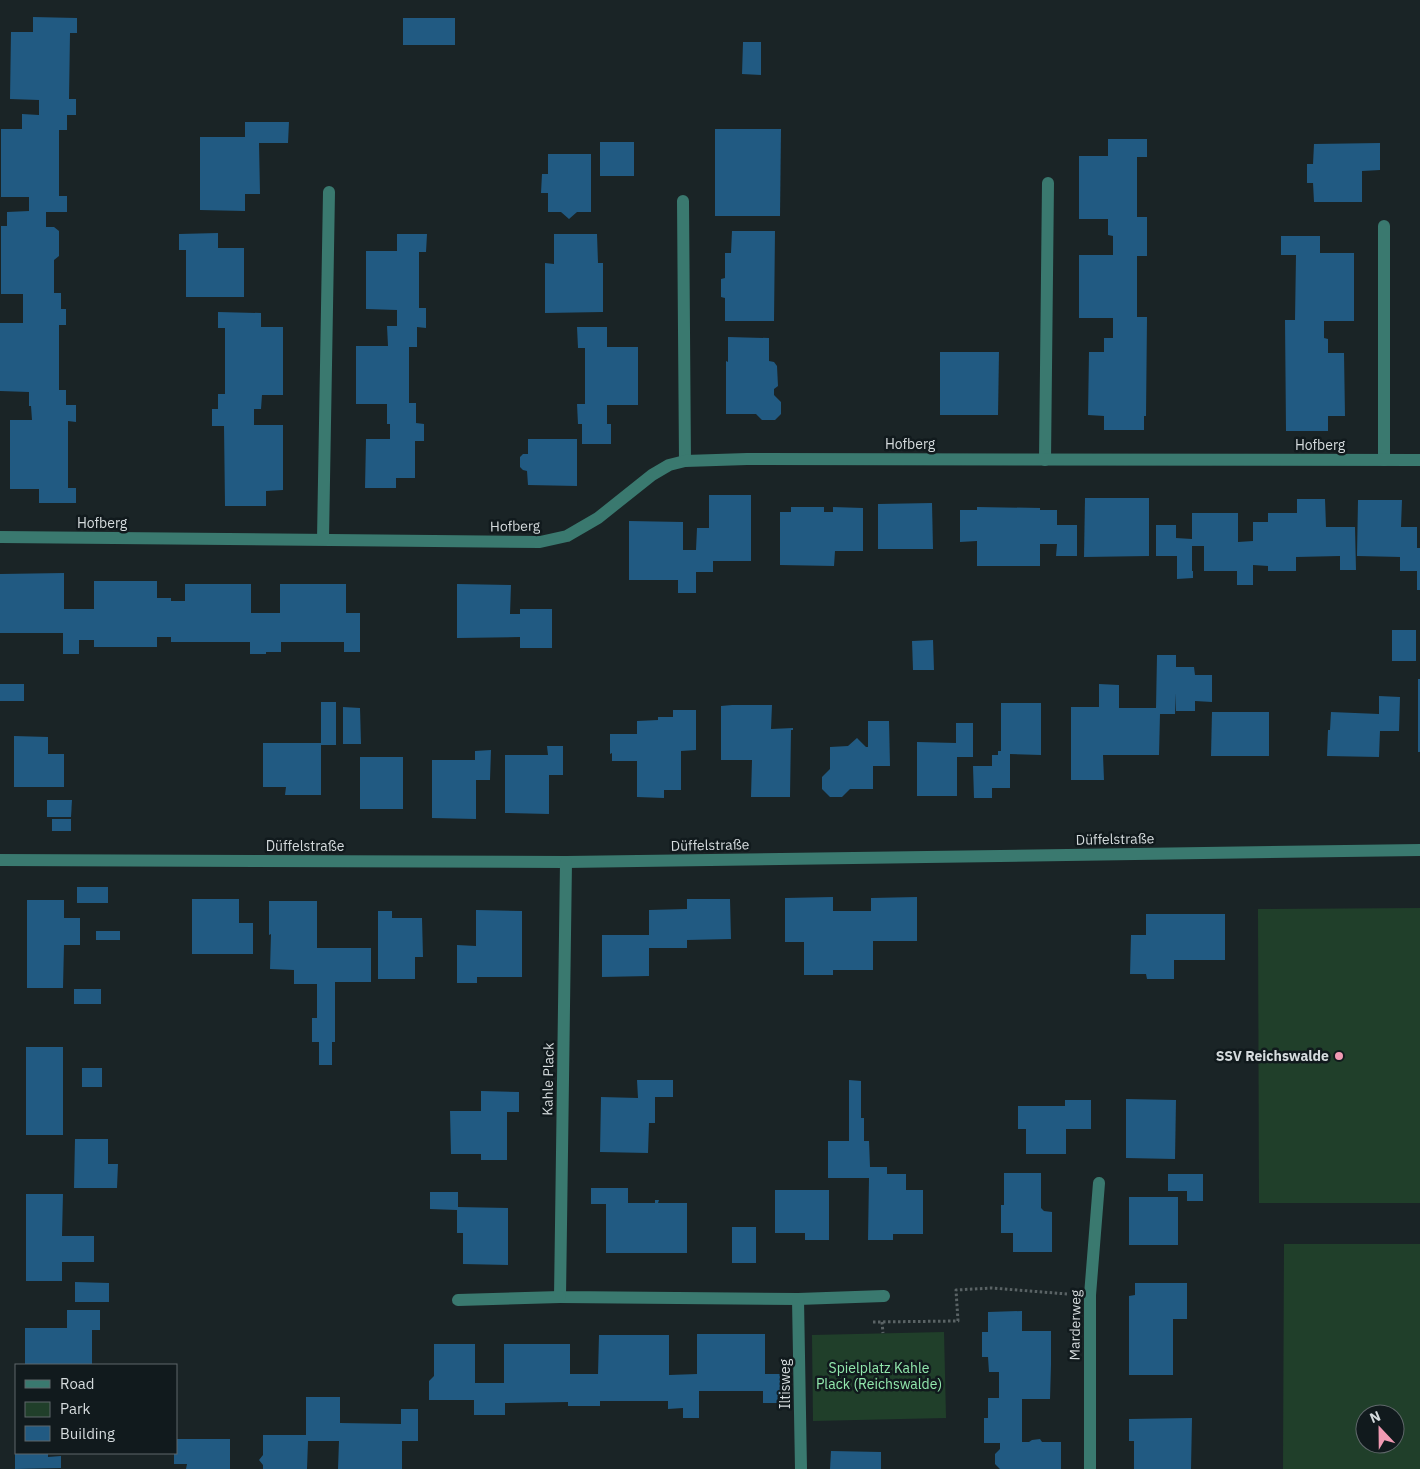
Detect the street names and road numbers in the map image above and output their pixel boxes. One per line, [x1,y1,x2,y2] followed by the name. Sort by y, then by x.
[885,435,936,453] street label: Hofberg
[1295,436,1346,454] street label: Hofberg
[77,514,128,532] street label: Hofberg
[490,517,541,535] street label: Hofberg
[1075,829,1155,849] street label: Düffelstraße
[670,835,750,855] street label: Düffelstraße
[266,837,345,855] street label: Düffelstraße
[538,1042,558,1116] street label: Kahle Plack
[1065,1289,1085,1360] street label: Marderweg
[776,1358,794,1409] street label: Iltisweg

